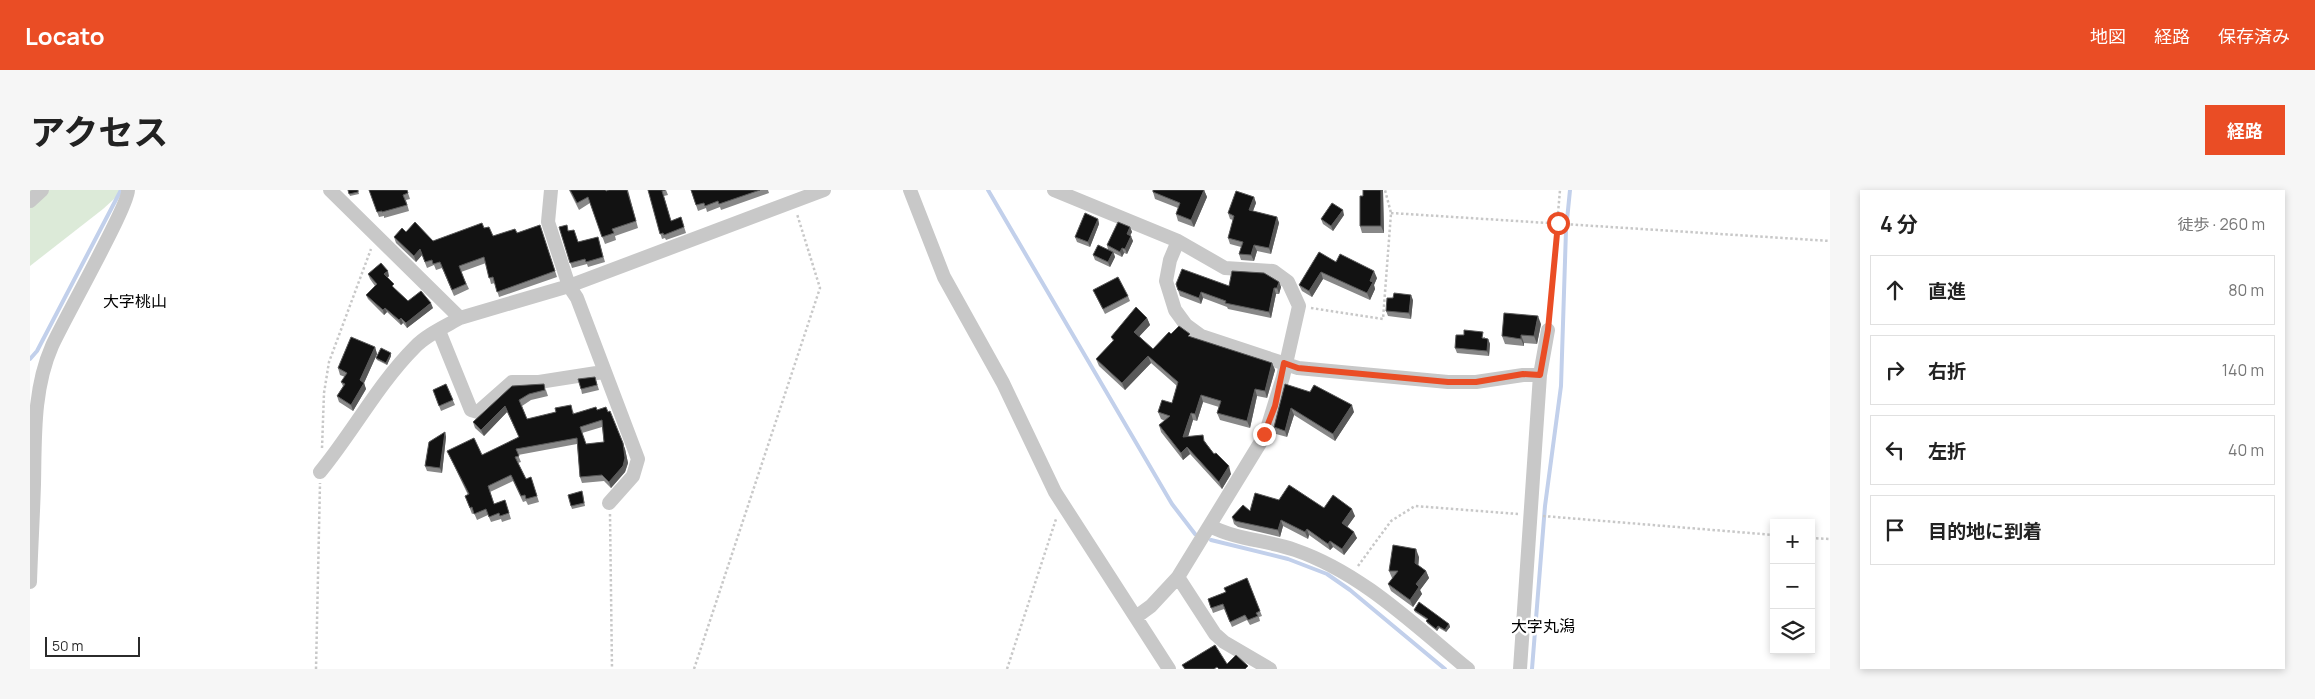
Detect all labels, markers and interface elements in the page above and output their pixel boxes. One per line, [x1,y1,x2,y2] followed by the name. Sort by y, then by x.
[25,19,105,52] text: Locato
[2090,24,2126,48] text: 地図
[2154,24,2190,48] text: 経路
[2218,24,2290,48] text: 保存済み
[2205,105,2285,155] button: 経路
[30,108,168,156] text: アクセス
[1880,210,1918,238] text: 4 分
[1547,212,1570,235] route start
[2177,213,2265,235] text: 徒歩 · 260 m
[1881,276,1909,304] icon: ahead
[1928,278,1966,304] text: 直進
[2228,279,2264,301] text: 80 m
[103,290,167,312] district label: 大字桃山
[1881,356,1909,384] icon: right
[1928,358,1966,384] text: 右折
[2222,359,2264,381] text: 140 m
[1253,423,1276,446] route end
[1881,436,1909,464] icon: left
[1928,438,1966,464] text: 左折
[2228,439,2264,461] text: 40 m
[1881,516,1909,544] icon: arrive
[1928,518,2042,544] text: 目的地に到着
[1770,519,1815,654] map controls
[1770,519,1815,564] button: +
[1770,564,1815,609] button: −
[1770,609,1815,654] button: layers
[1511,615,1575,637] district label: 大字丸潟
[45,634,140,657] scale bar
[52,636,83,655] text: 50 m

